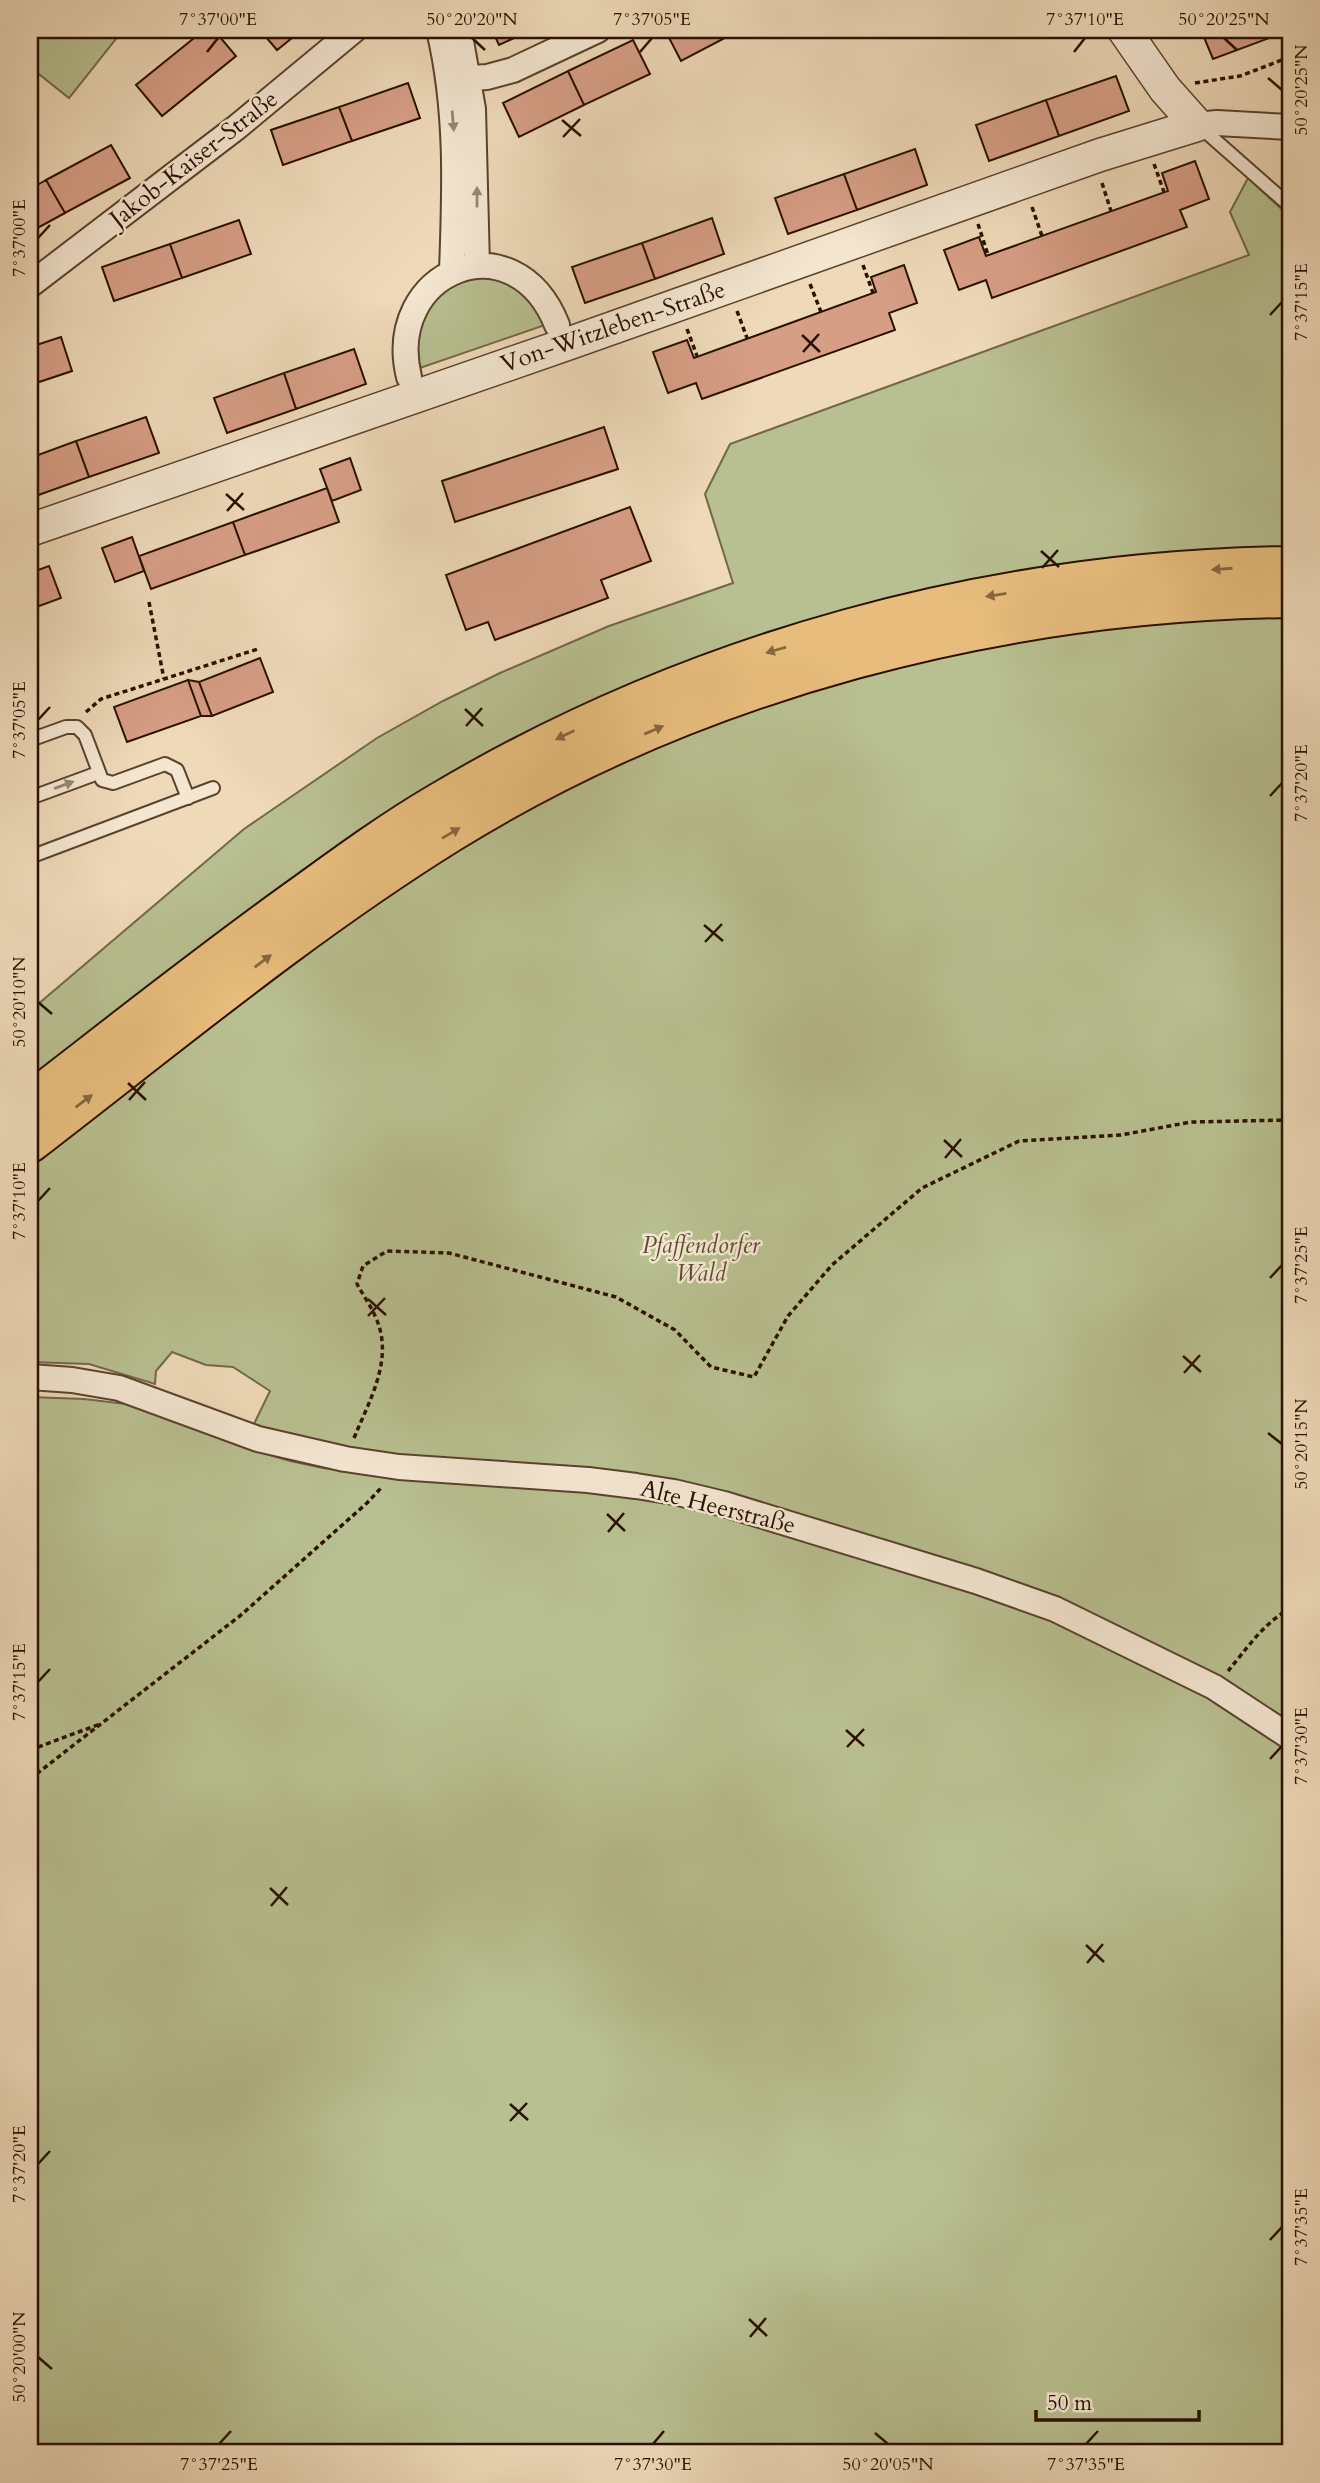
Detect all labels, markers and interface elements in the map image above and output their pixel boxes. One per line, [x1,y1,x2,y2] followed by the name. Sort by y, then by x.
[179,7,257,32] text: 7°37'00"E
[426,7,518,32] text: 50°20'20"N
[613,7,691,32] text: 7°37'05"E
[1046,7,1124,32] text: 7°37'10"E
[1178,7,1270,32] text: 50°20'25"N
[1289,44,1314,136] text: 50°20'25"N
[101,83,285,237] street label: Jakob-Kaiser-Straße
[448,111,459,133] one-way arrow
[471,186,483,208] one-way arrow
[7,199,32,277] text: 7°37'00"E
[1289,263,1314,341] text: 7°37'15"E
[496,273,730,381] street label: Von-Witzleben-Straße
[1211,564,1233,575] one-way arrow
[985,589,1007,600] one-way arrow
[765,645,786,655] one-way arrow
[7,681,32,759] text: 7°37'05"E
[644,724,664,736] one-way arrow
[555,729,575,741] one-way arrow
[1289,744,1314,822] text: 7°37'20"E
[53,780,74,791] one-way arrow
[442,827,461,839] one-way arrow
[254,954,272,969] one-way arrow
[7,956,32,1048] text: 50°20'10"N
[75,1095,93,1109] one-way arrow
[7,1162,32,1240] text: 7°37'10"E
[1289,1226,1314,1304] text: 7°37'25"E
[642,1229,761,1290] park label: Pfaffendorfer Wald
[1289,1398,1314,1490] text: 50°20'15"N
[637,1472,799,1542] street label: Alte Heerstraße
[7,1643,32,1721] text: 7°37'15"E
[1289,1707,1314,1785] text: 7°37'30"E
[7,2125,32,2203] text: 7°37'20"E
[1289,2188,1314,2266] text: 7°37'35"E
[7,2311,32,2403] text: 50°20'00"N
[1036,2378,1199,2422] scale bar
[1047,2389,1092,2418] text: 50 m
[180,2452,258,2477] text: 7°37'25"E
[614,2452,692,2477] text: 7°37'30"E
[842,2452,934,2477] text: 50°20'05"N
[1047,2452,1125,2477] text: 7°37'35"E

